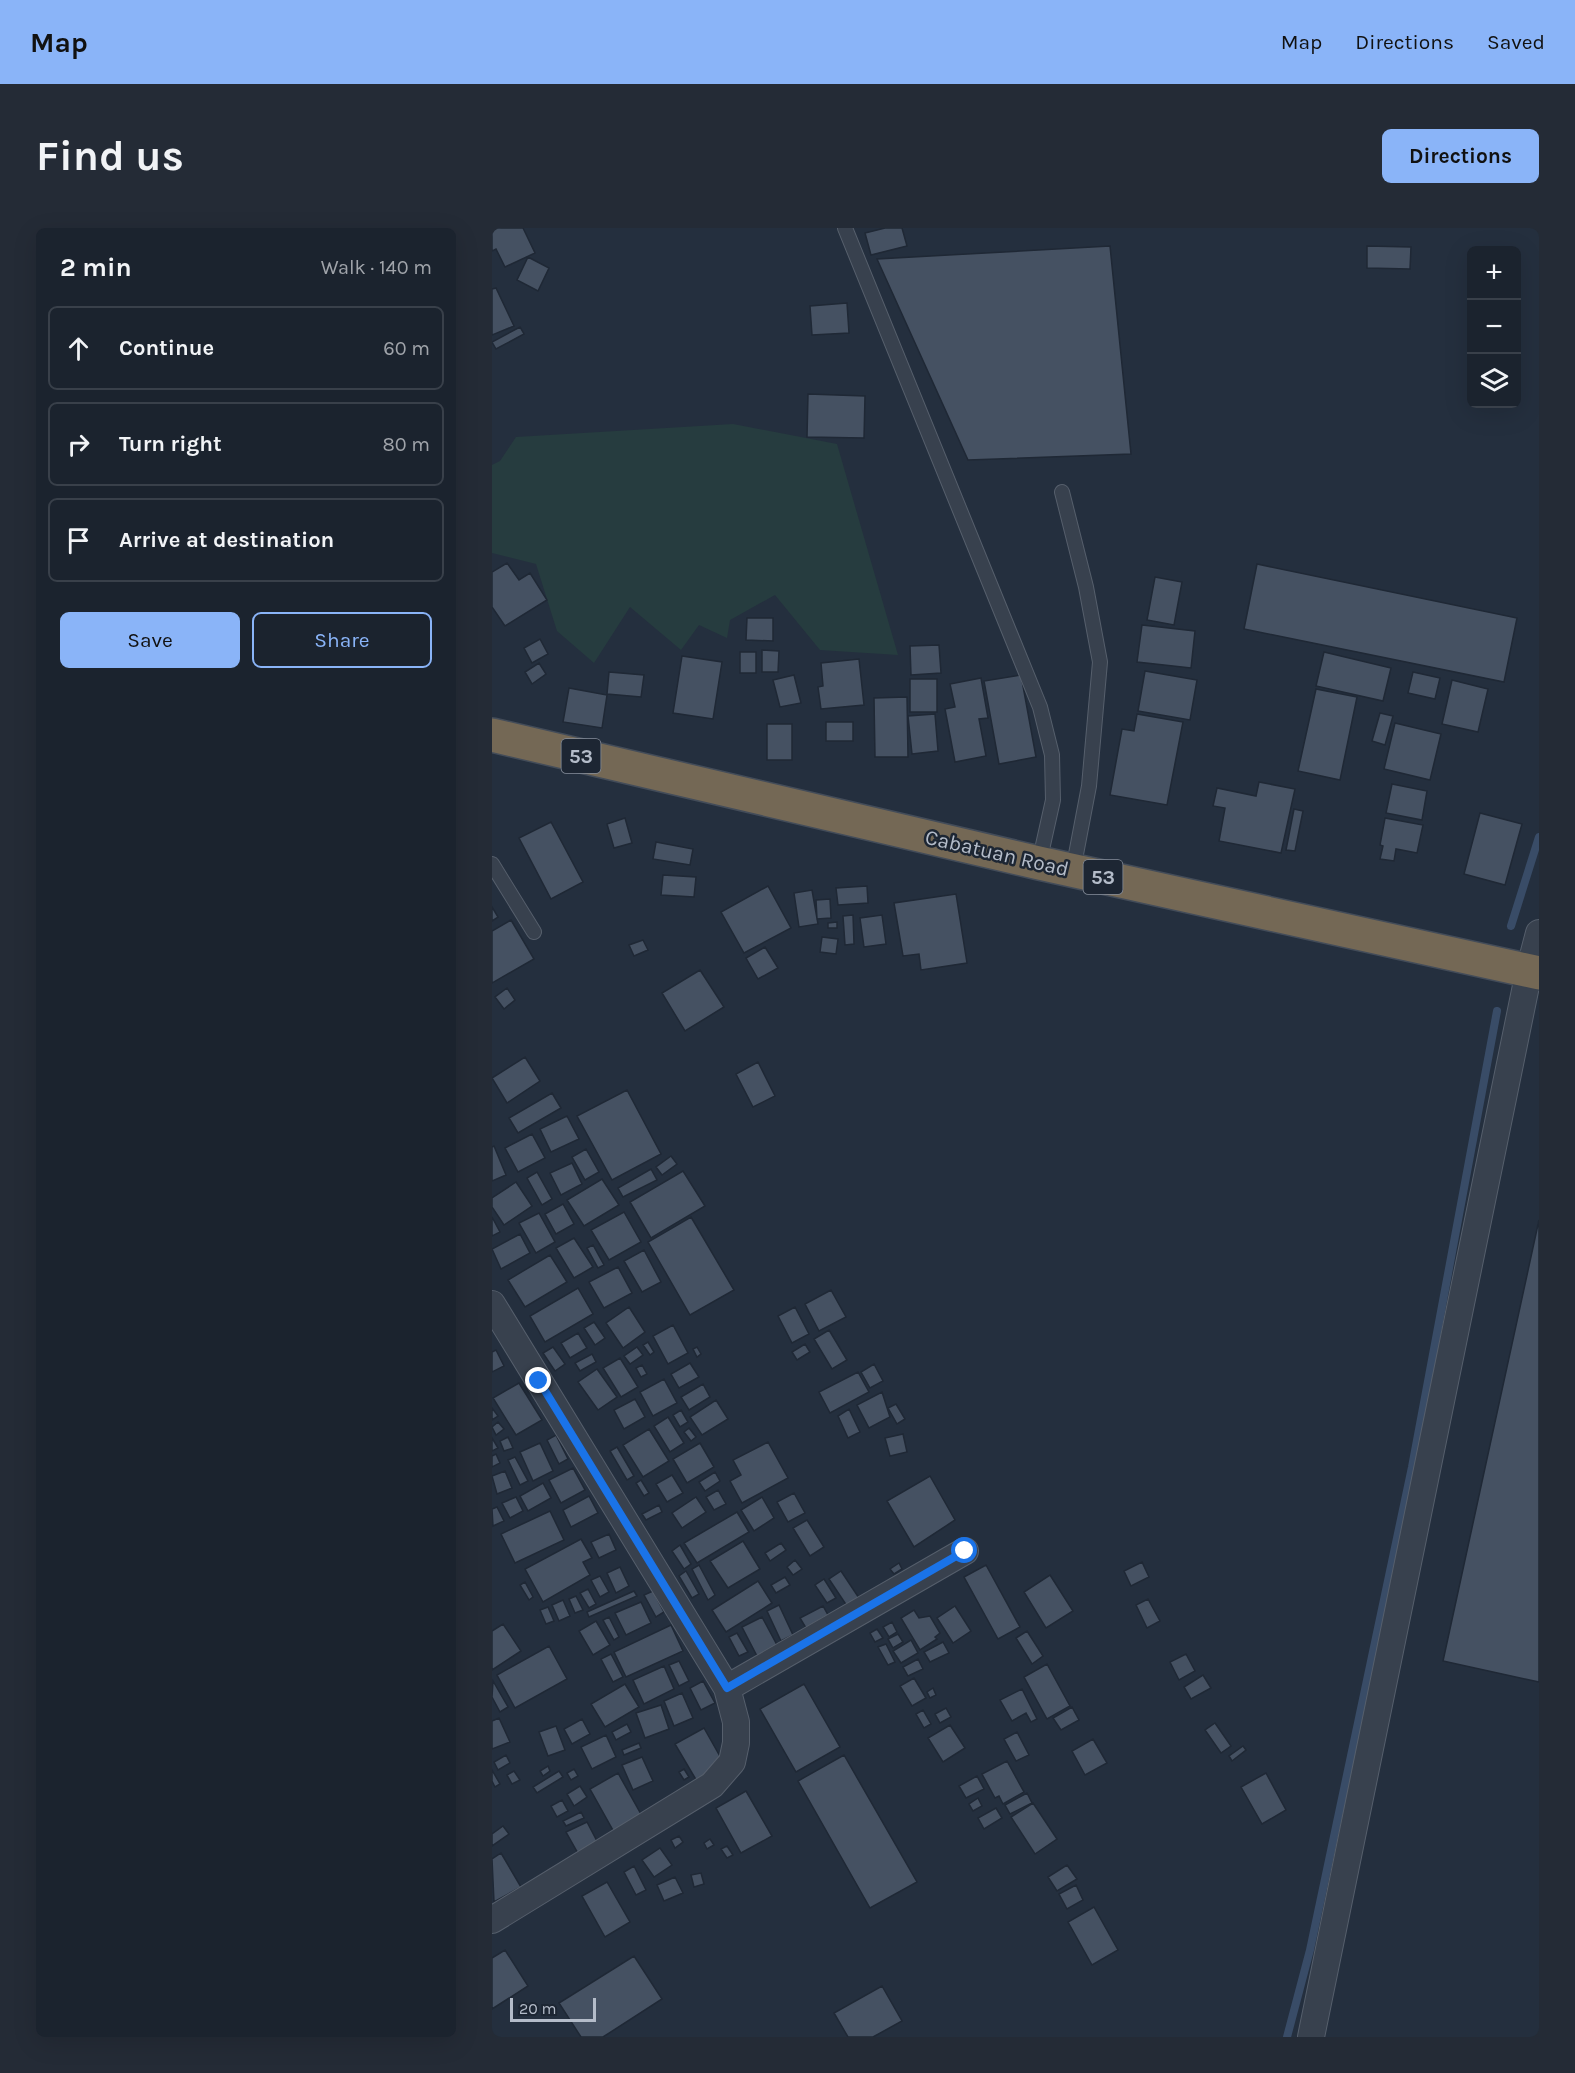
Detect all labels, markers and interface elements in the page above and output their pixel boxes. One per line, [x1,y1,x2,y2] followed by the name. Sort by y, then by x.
[30,26,88,59] text: Map
[1281,30,1322,54] text: Map
[1355,30,1454,54] text: Directions
[1487,30,1545,54] text: Saved
[1382,129,1539,183] button: Directions
[36,131,184,181] text: Find us
[1467,246,1521,408] map controls
[1467,246,1521,300] button: +
[60,252,132,283] text: 2 min
[321,256,432,279] text: Walk · 140 m
[1467,300,1521,354] button: −
[62,332,95,365] icon: ahead
[119,335,214,361] text: Continue
[383,337,430,360] text: 60 m
[1467,354,1521,408] button: layers
[62,428,95,461] icon: right
[119,431,222,457] text: Turn right
[382,433,430,456] text: 80 m
[62,524,95,557] icon: arrive
[119,527,334,553] text: Arrive at destination
[60,612,240,668] button: Save
[252,612,432,668] button: Share
[562,739,601,773] road number: 53
[923,825,1071,881] street label: Cabatuan Road
[1084,860,1122,894] road number: 53
[525,1367,551,1393] route end
[951,1537,977,1563] route start
[510,1995,596,2022] scale bar
[519,1999,557,2018] text: 20 m

